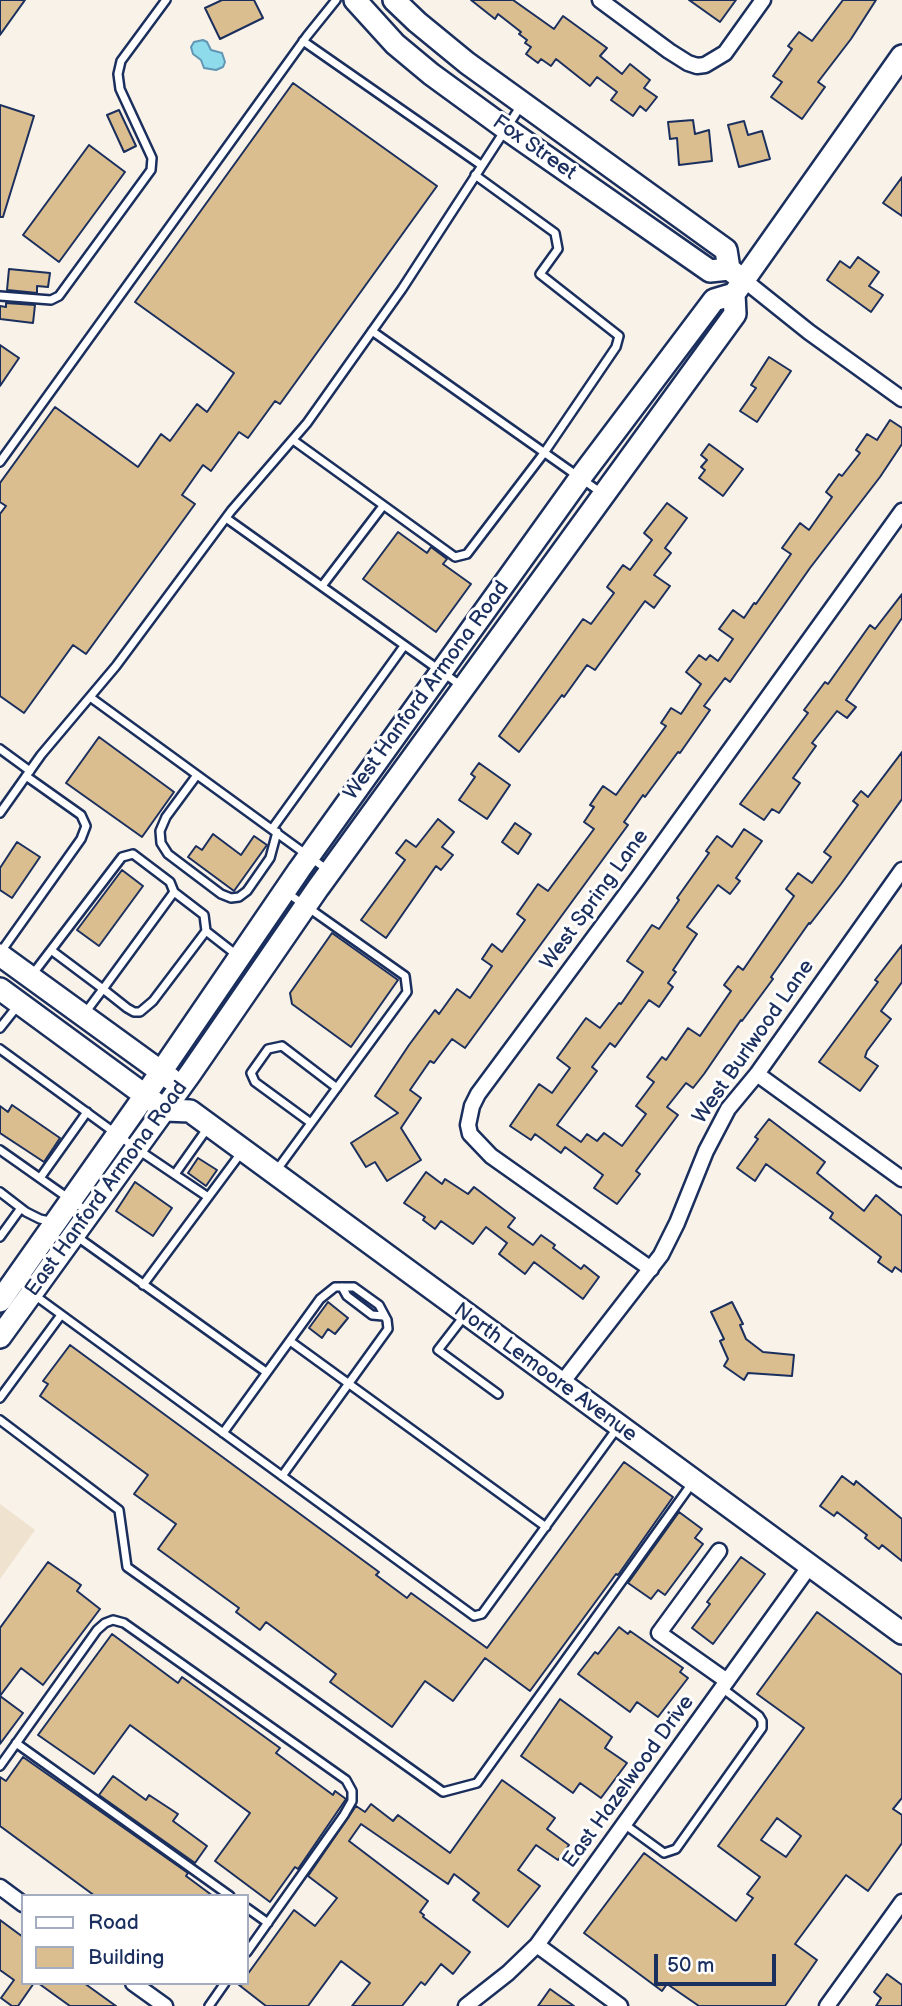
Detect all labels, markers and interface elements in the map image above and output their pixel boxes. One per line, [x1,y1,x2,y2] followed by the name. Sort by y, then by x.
[487,110,581,186] street label: Fox Street
[339,577,515,805] street label: West Hanford Armona Road
[536,825,654,975] street label: West Spring Lane
[688,955,820,1129] street label: West Burlwood Lane
[20,1076,194,1302] street label: East Hanford Armona Road
[449,1298,641,1448] street label: North Lemoore Avenue
[558,1691,700,1873] street label: East Hazelwood Drive
[21,1894,248,1985] legend
[88,1910,139,1935] text: Road
[657,1940,780,1984] scale bar
[88,1945,164,1970] text: Building
[667,1953,714,1978] text: 50 m

